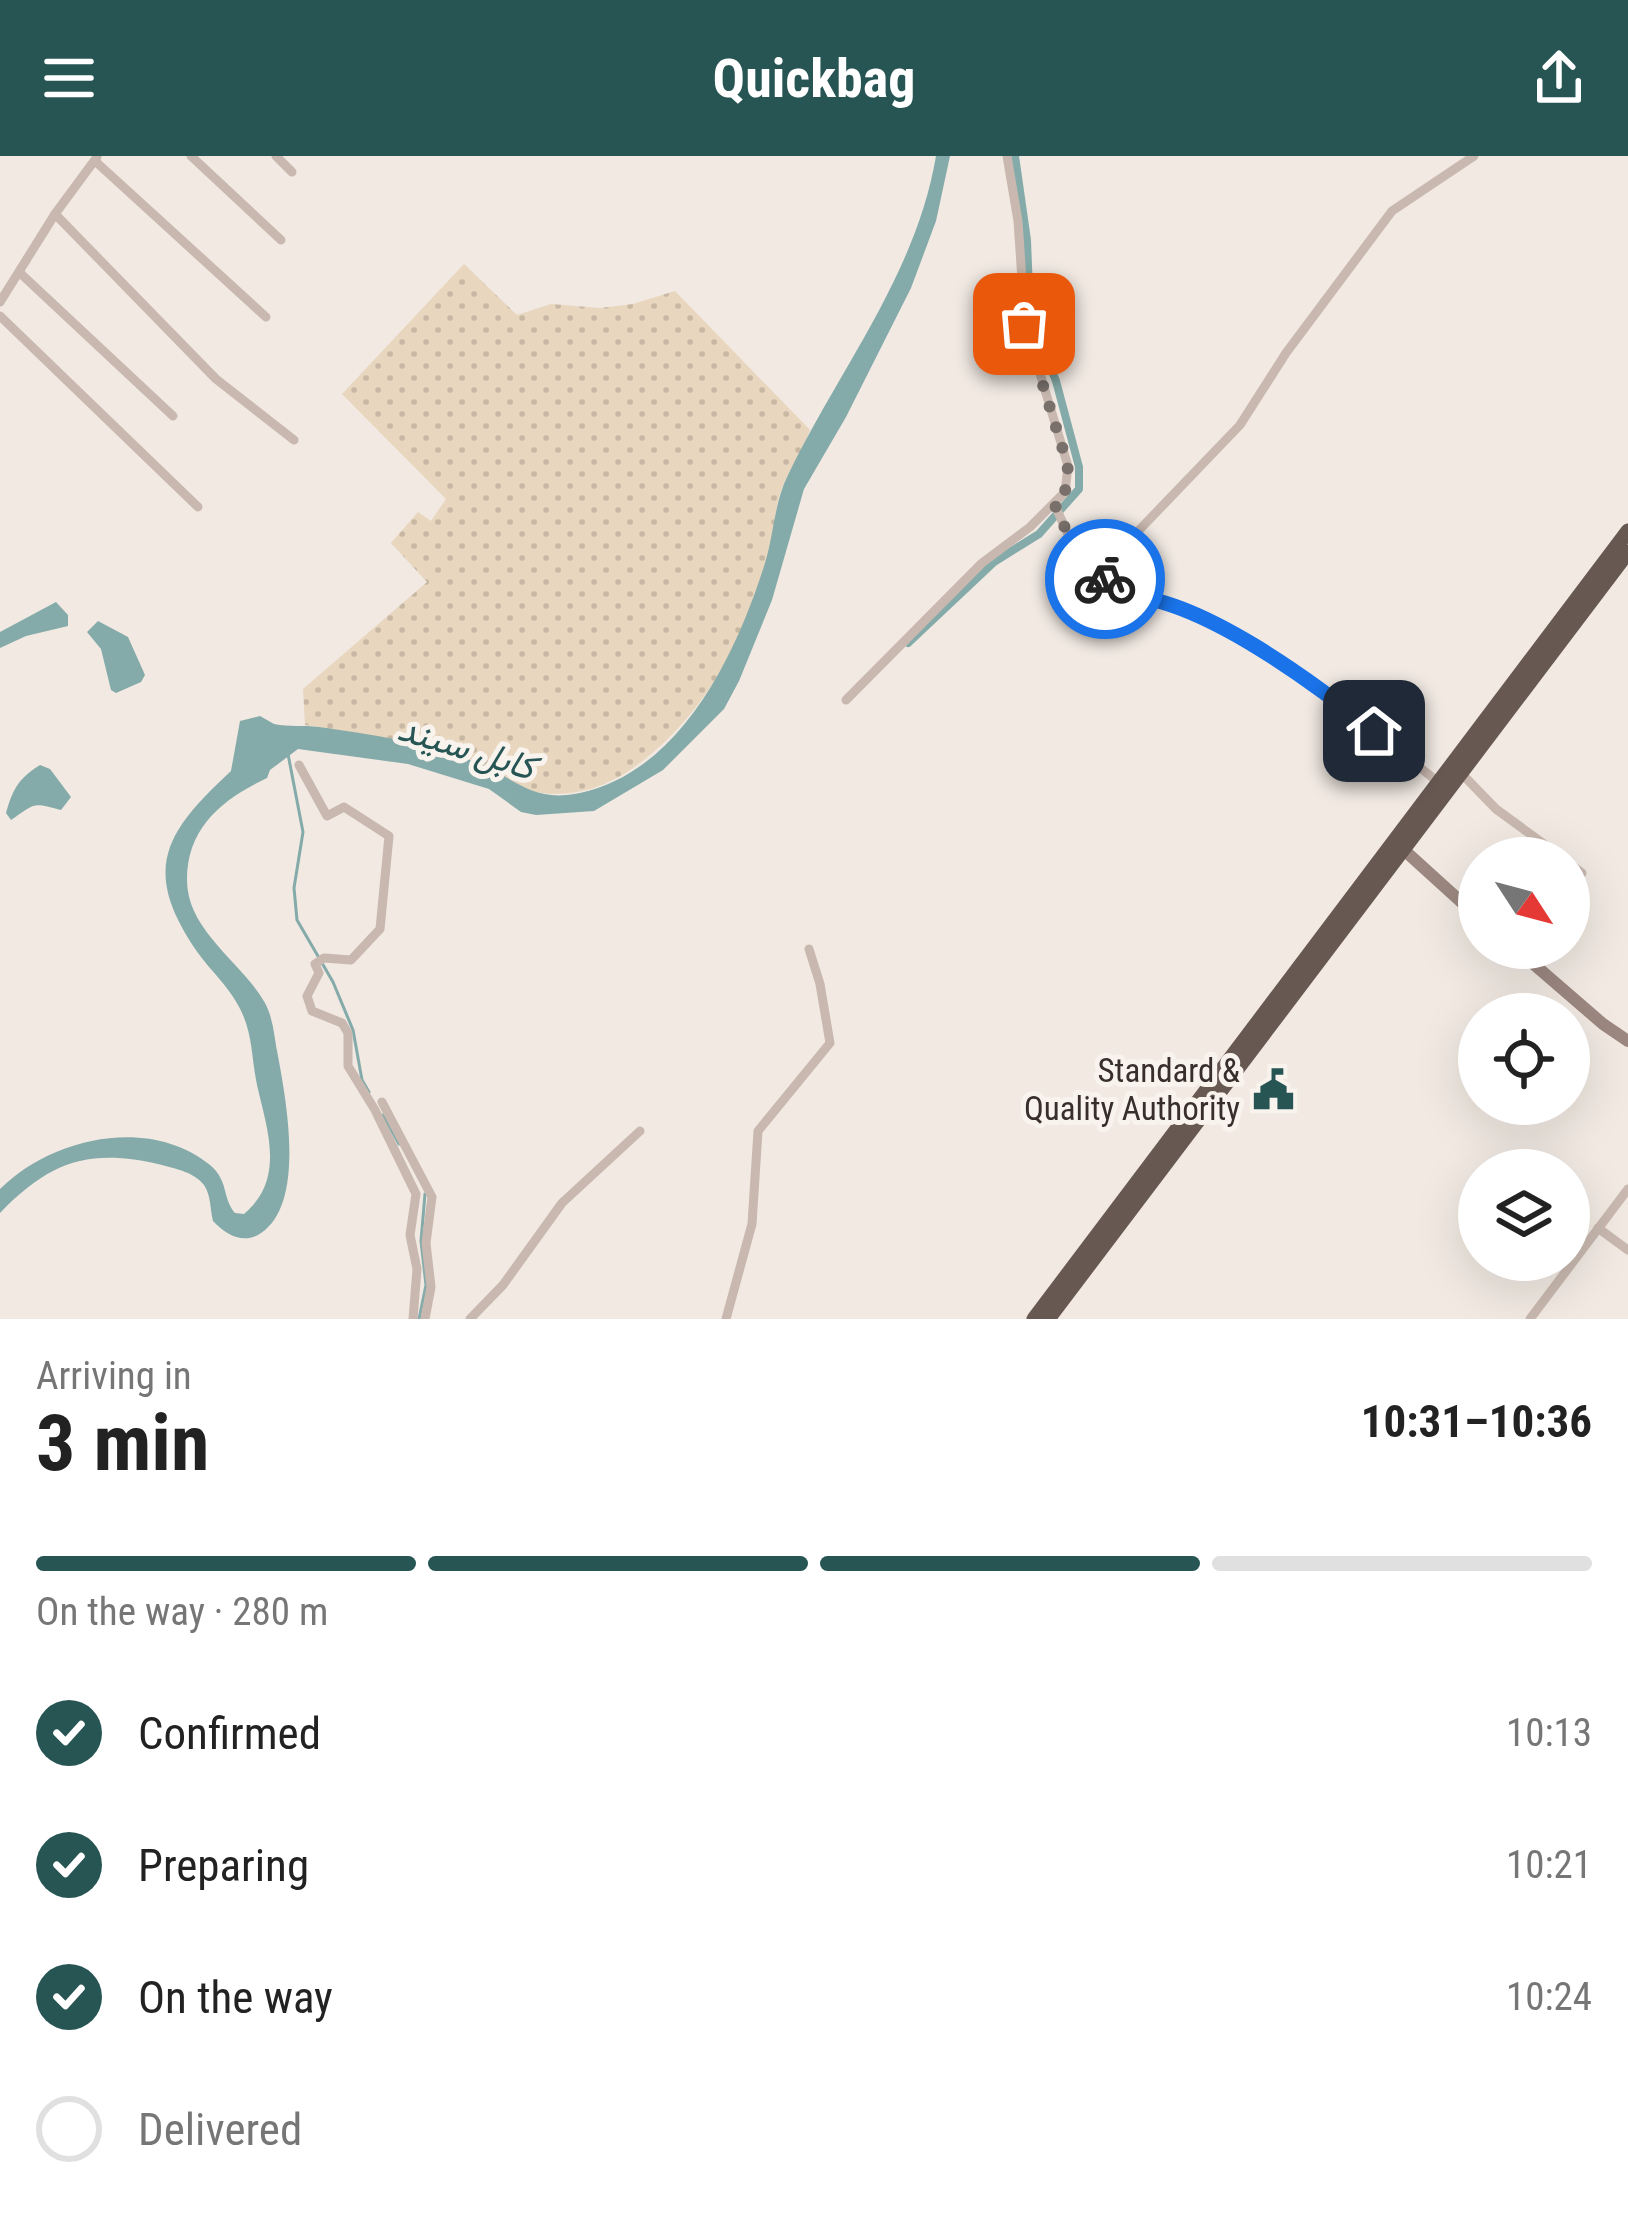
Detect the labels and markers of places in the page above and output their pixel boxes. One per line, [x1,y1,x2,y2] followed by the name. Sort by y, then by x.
[973,273,1075,375] pin
[1323,680,1425,782] pin
[1024,1051,1240,1128] place label: Standard & Quality Authority
[1251,1066,1297,1112] public building icon: Standard & Quality Authority

